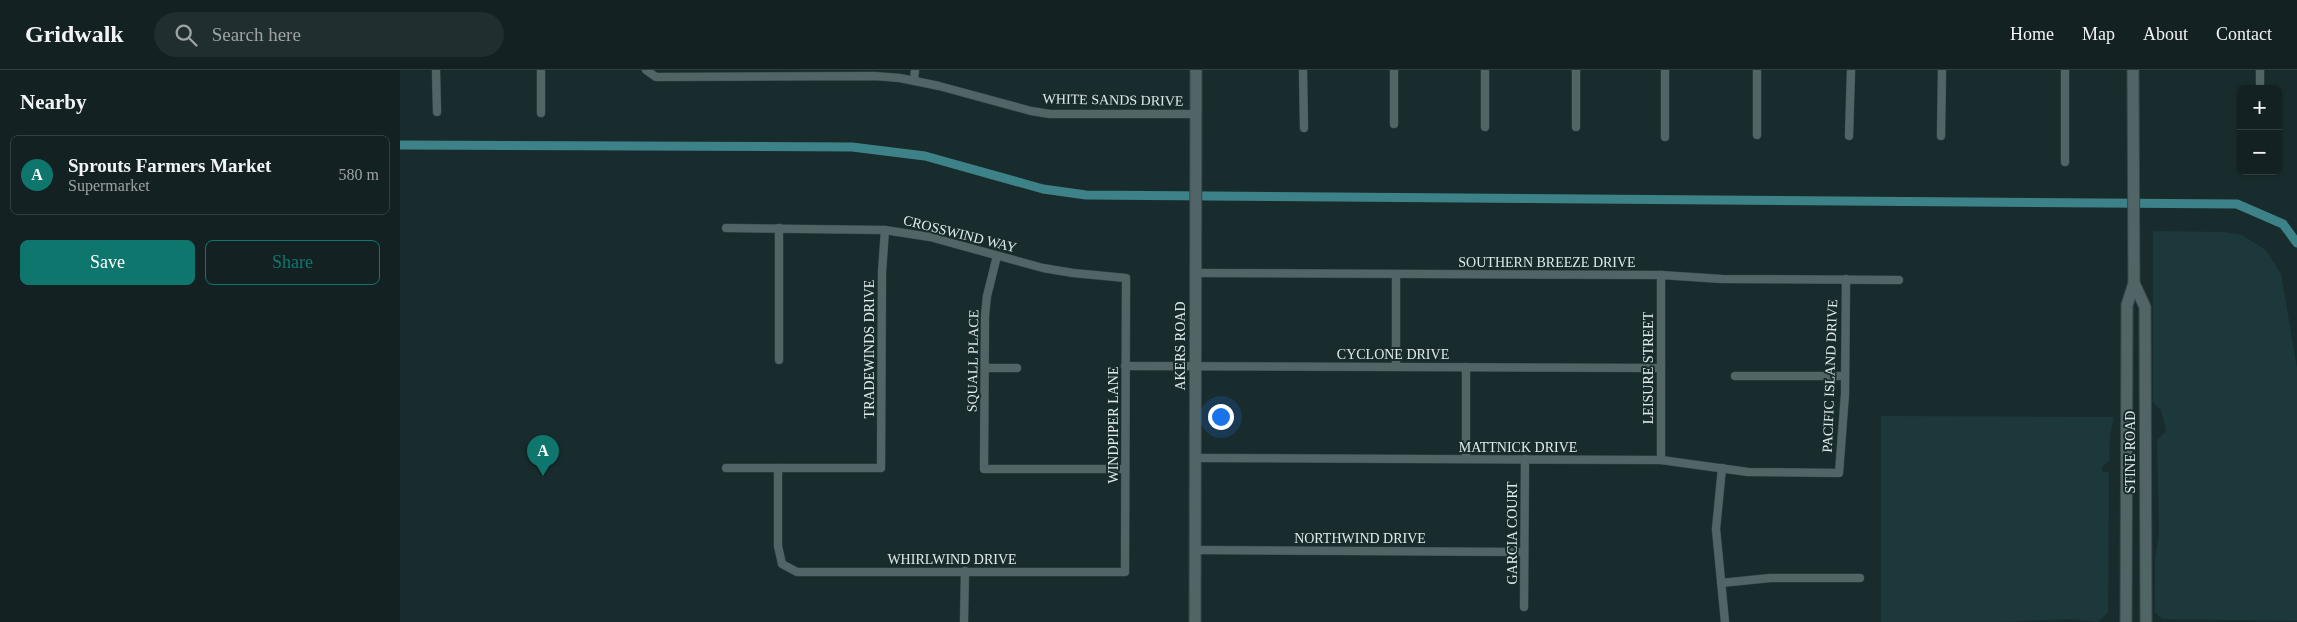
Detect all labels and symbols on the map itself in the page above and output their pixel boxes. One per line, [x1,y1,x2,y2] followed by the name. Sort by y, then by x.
[1042,91,1184,109] street label: WHITE SANDS DRIVE
[902,213,1018,255] street label: CROSSWIND WAY
[1458,255,1636,270] street label: SOUTHERN BREEZE DRIVE
[862,280,877,418] street label: TRADEWINDS DRIVE
[1820,299,1840,453] street label: PACIFIC ISLAND DRIVE
[1173,301,1188,391] street label: AKERS ROAD
[965,310,981,412] street label: SQUALL PLACE
[1641,311,1656,424] street label: LEISURE STREET
[1337,347,1449,362] street label: CYCLONE DRIVE
[1106,366,1121,484] street label: WINDPIPER LANE
[1208,404,1234,430] your location
[2123,411,2138,493] street label: STINE ROAD
[527,435,559,476] pin: A
[1459,440,1577,455] street label: MATTNICK DRIVE
[1505,481,1520,585] street label: GARCIA COURT
[1294,531,1426,546] street label: NORTHWIND DRIVE
[887,552,1017,567] street label: WHIRLWIND DRIVE

